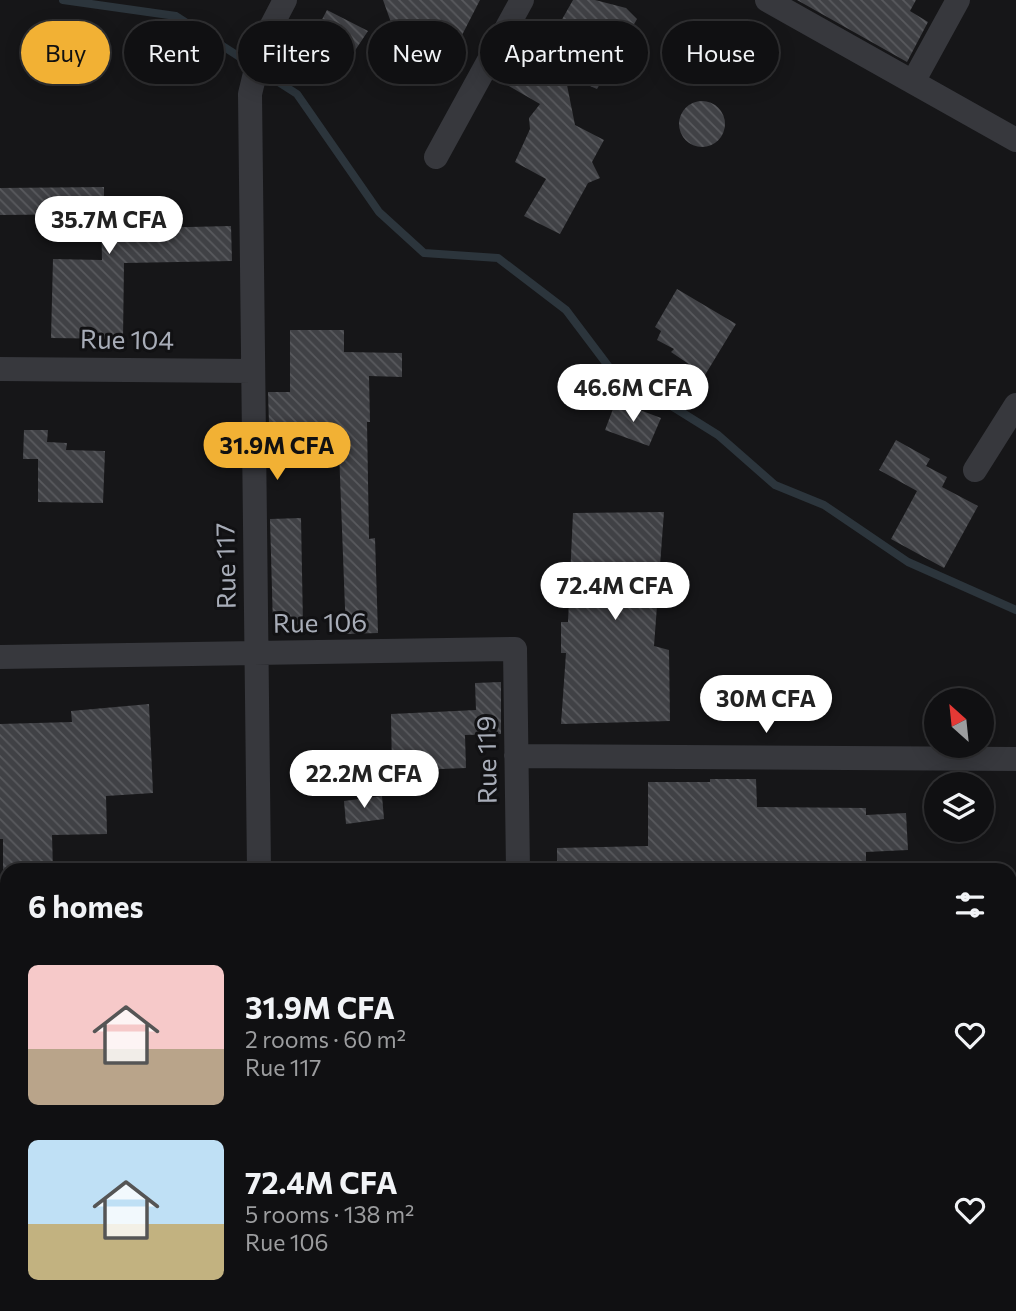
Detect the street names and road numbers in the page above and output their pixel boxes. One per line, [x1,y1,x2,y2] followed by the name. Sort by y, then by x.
[80,322,174,355] street label: Rue 104
[208,523,241,610] street label: Rue 117
[273,605,367,638] street label: Rue 106
[469,716,502,805] street label: Rue 119

